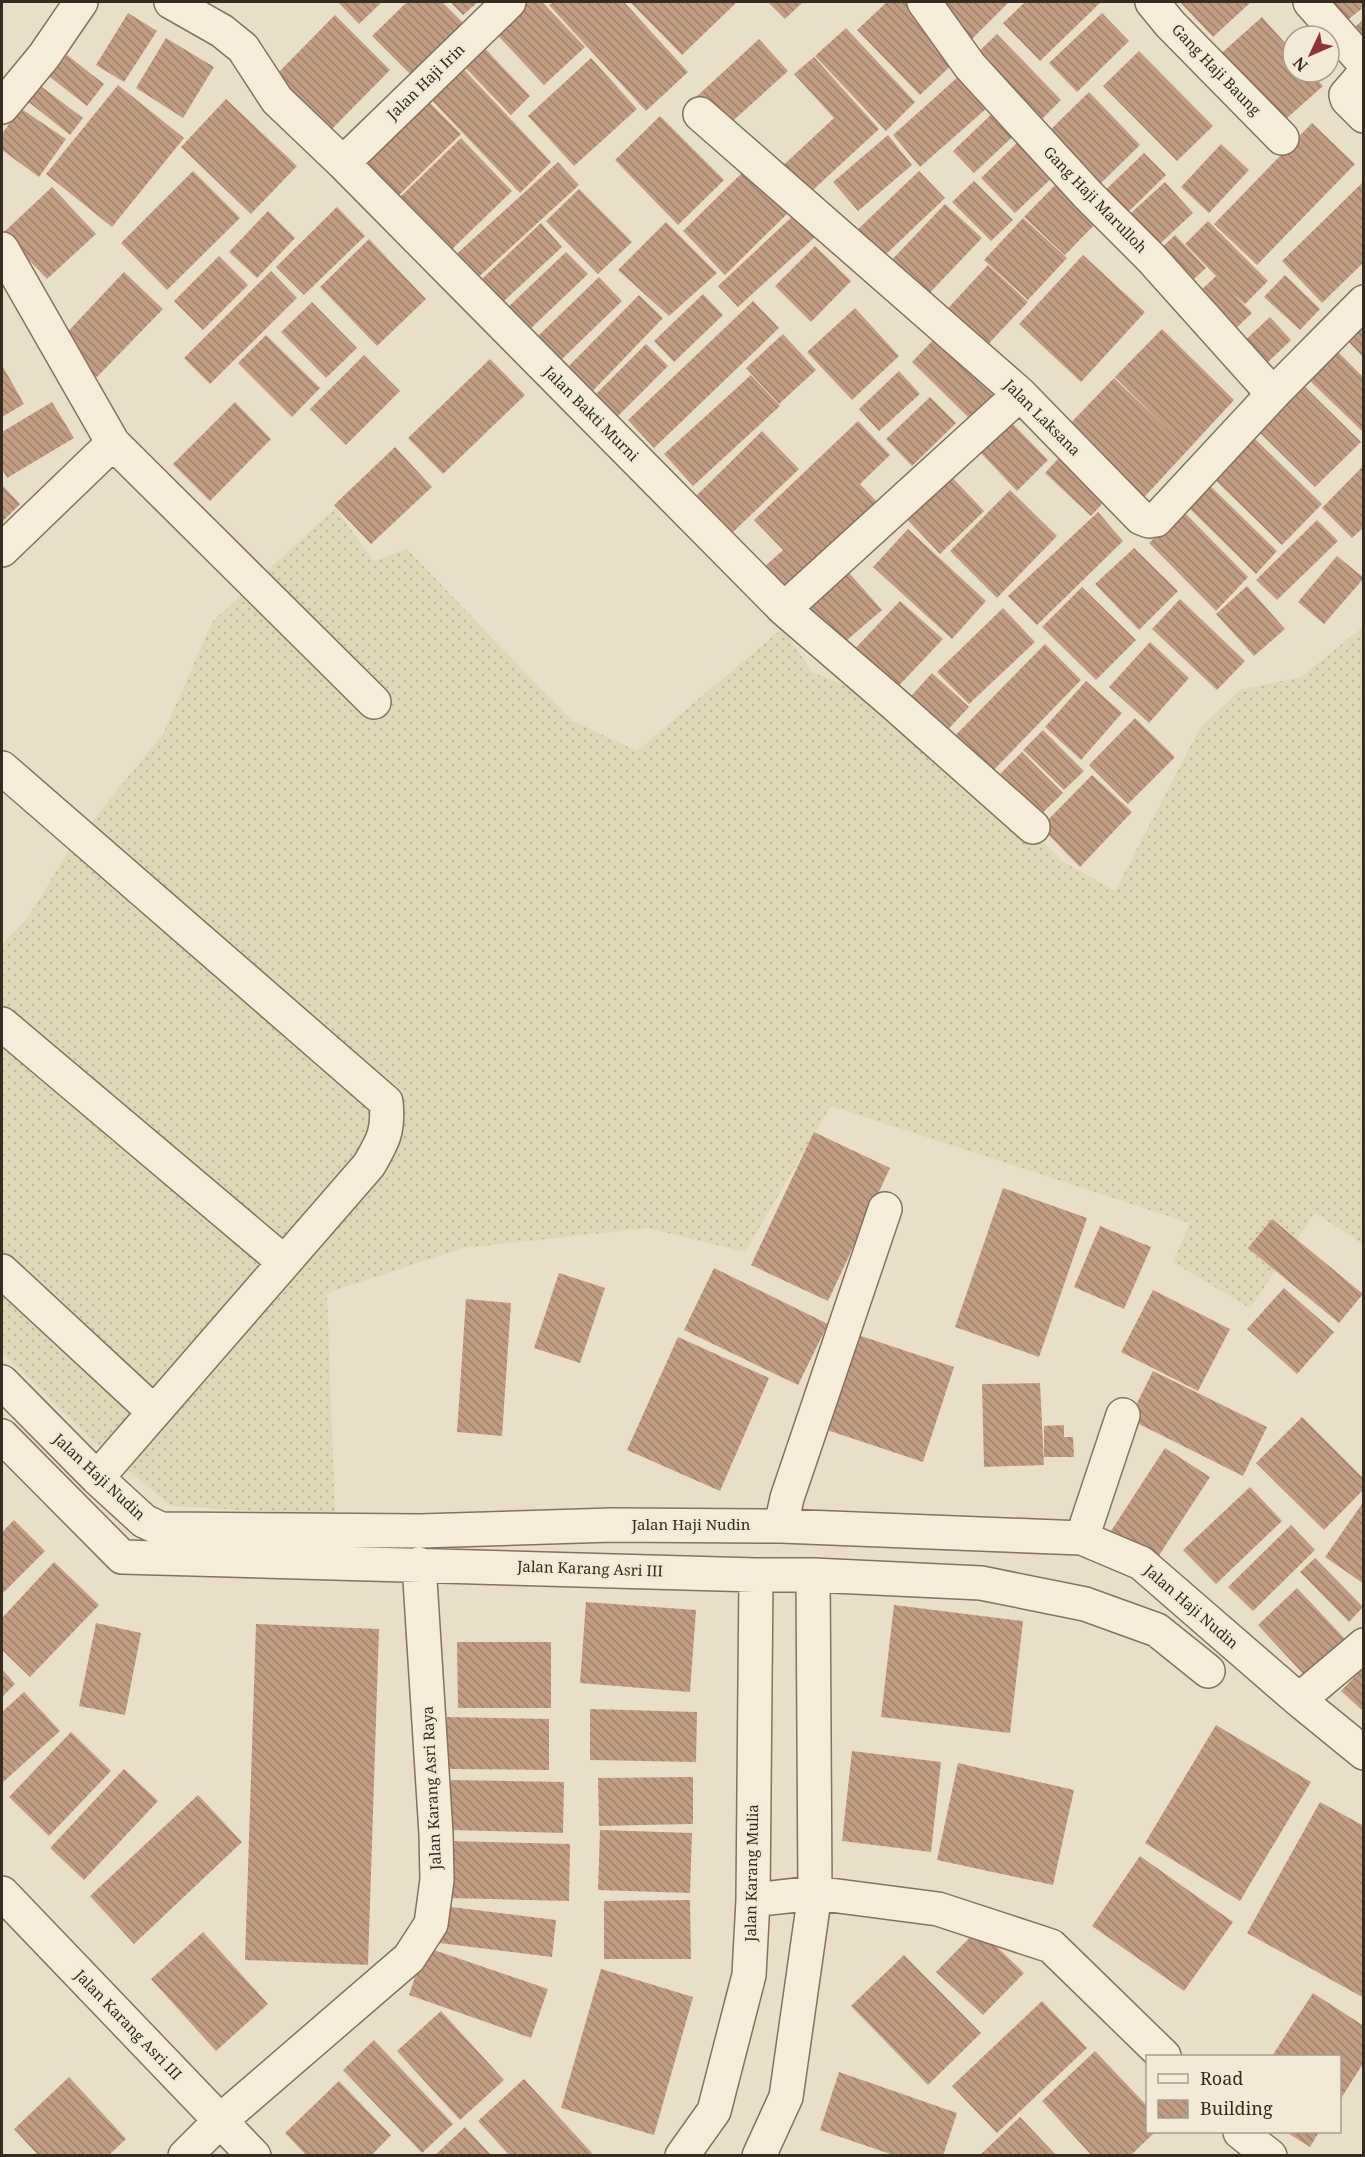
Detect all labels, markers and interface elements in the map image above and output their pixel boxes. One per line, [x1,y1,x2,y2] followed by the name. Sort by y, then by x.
[1168,19,1266,119] street label: Gang Haji Baung
[1281,24,1341,84] north arrow
[381,39,469,124] street label: Jalan Haji Irin
[1288,52,1313,77] text: N
[1040,142,1152,257] street label: Gang Haji Marulloh
[539,361,644,465] street label: Jalan Bakti Murni
[999,374,1085,460] street label: Jalan Laksana
[49,1428,150,1524] street label: Jalan Haji Nudin
[631,1514,751,1534] street label: Jalan Haji Nudin
[516,1555,663,1581] street label: Jalan Karang Asri III
[1140,1559,1243,1653] street label: Jalan Haji Nudin
[417,1706,445,1872] street label: Jalan Karang Asri Raya
[740,1804,762,1943] street label: Jalan Karang Mulia
[70,1964,187,2084] street label: Jalan Karang Asri III
[1146,2055,1341,2133] legend
[1200,2066,1243,2090] text: Road
[1200,2096,1273,2120] text: Building

